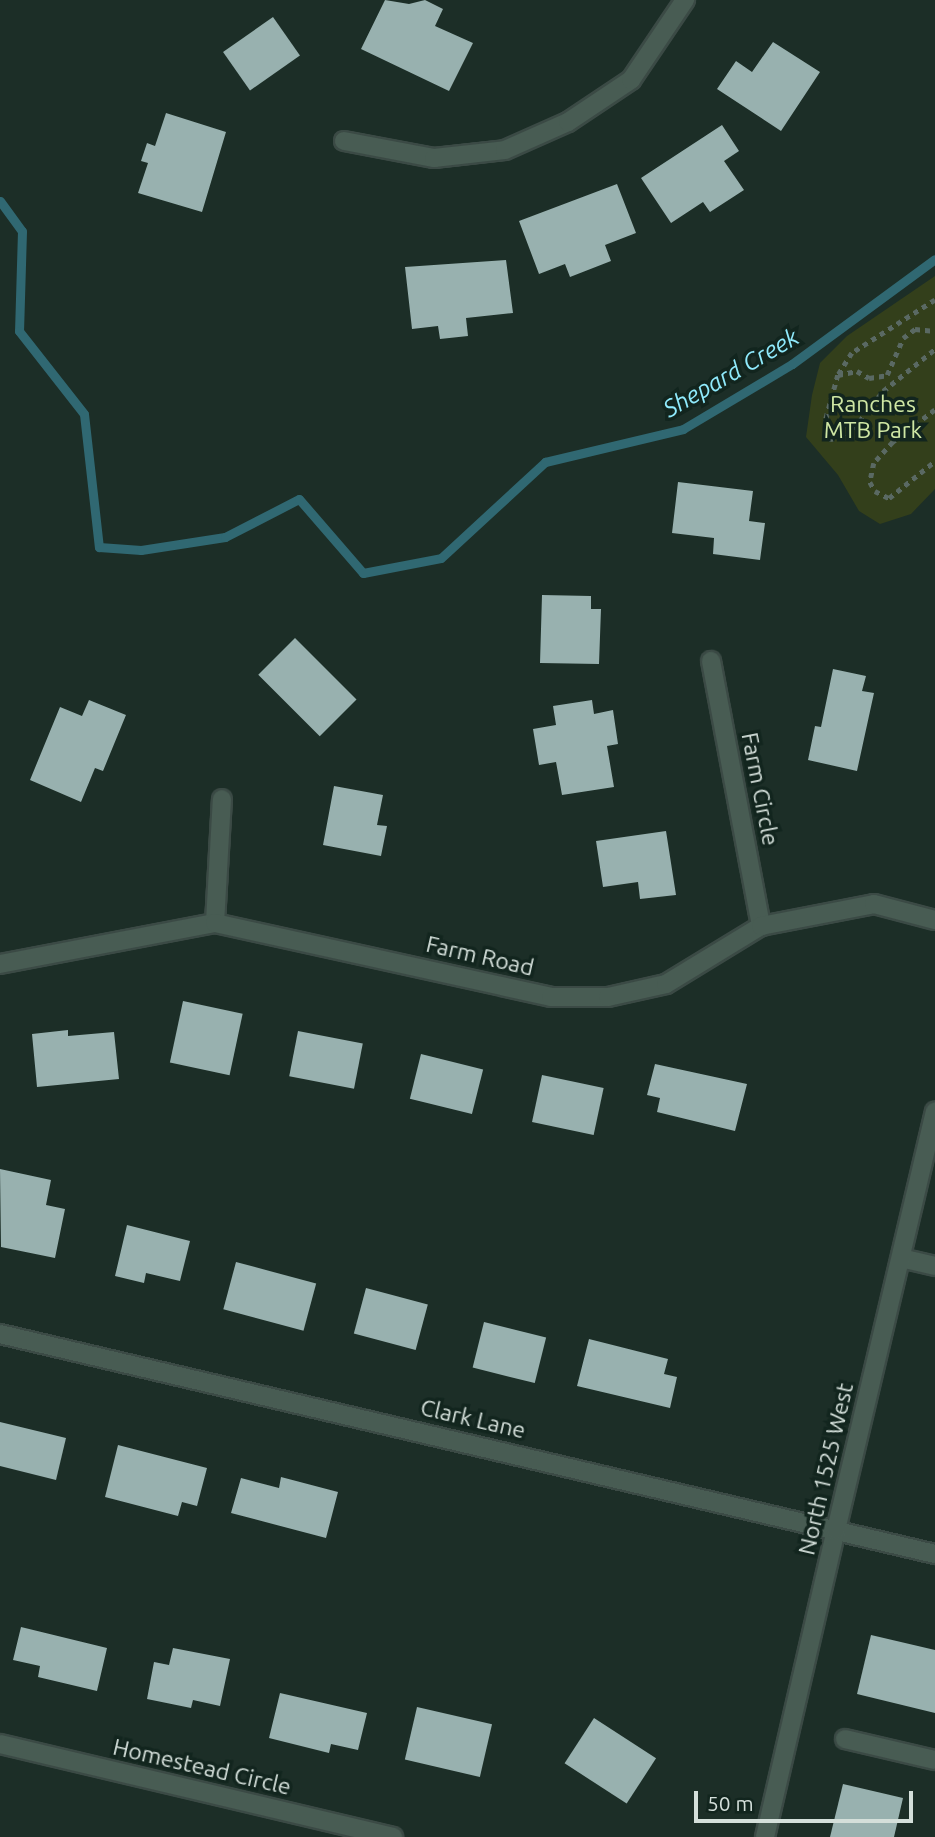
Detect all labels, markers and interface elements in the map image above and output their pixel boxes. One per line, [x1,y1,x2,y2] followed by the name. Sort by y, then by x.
[658,323,804,423] water label: Shepard Creek
[824,390,922,444] park label: Ranches MTB Park
[736,730,784,848] street label: Farm Circle
[423,930,537,982] street label: Farm Road
[793,1380,859,1558] street label: North 1525 West
[418,1394,528,1444] street label: Clark Lane
[110,1733,294,1801] street label: Homestead Circle
[697,1778,916,1822] scale bar
[707,1791,754,1815] text: 50 m

